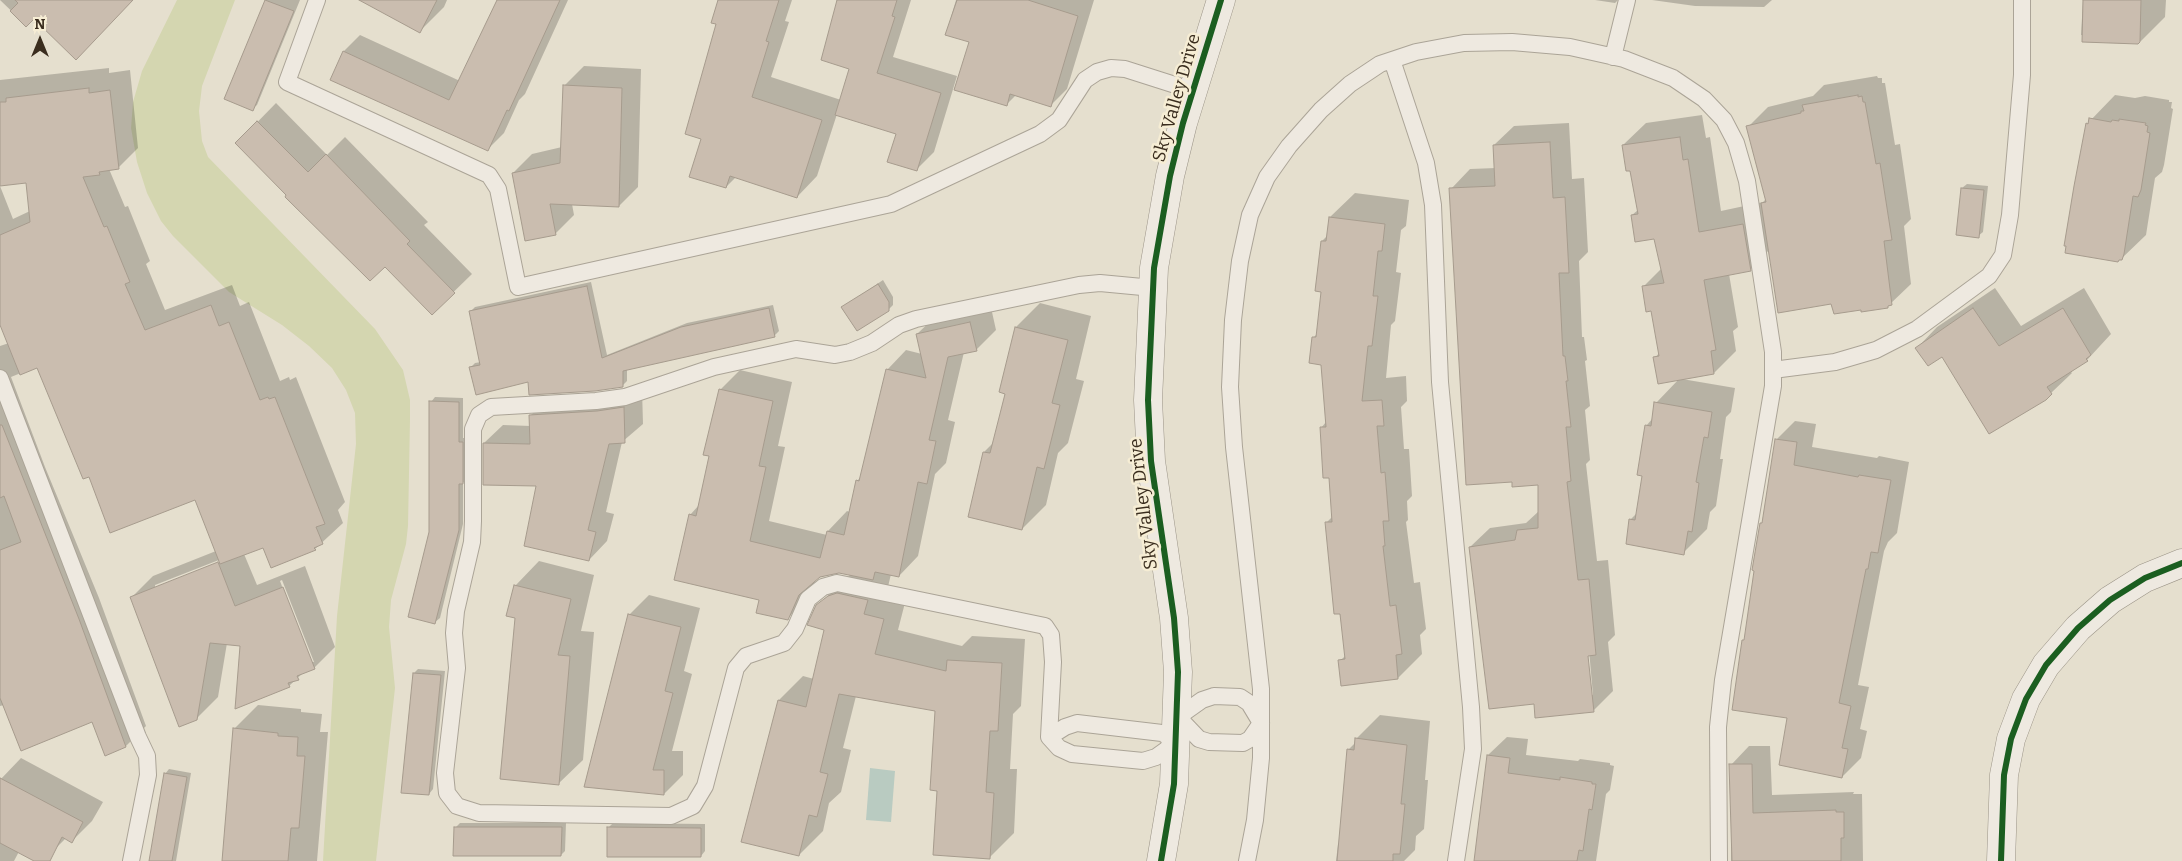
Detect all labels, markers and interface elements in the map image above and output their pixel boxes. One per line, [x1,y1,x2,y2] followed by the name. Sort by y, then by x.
[15,15,65,65] north arrow
[35,16,45,33] text: N
[1148,32,1206,164] street label: Sky Valley Drive
[1125,437,1163,571] street label: Sky Valley Drive

